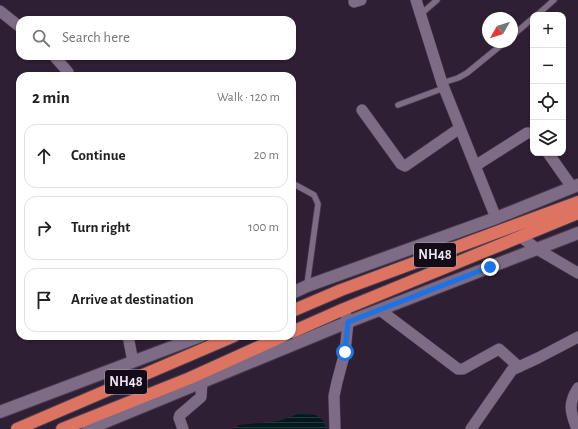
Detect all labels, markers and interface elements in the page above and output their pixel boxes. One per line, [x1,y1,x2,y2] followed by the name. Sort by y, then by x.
[482,12,518,48] north arrow
[530,12,566,156] map controls
[530,12,566,48] button: +
[16,16,296,60] search box
[30,27,52,49] icon: search
[62,30,130,45] text: Search here
[530,48,566,84] button: −
[530,84,566,120] button: locate
[32,89,70,106] text: 2 min
[217,91,280,104] text: Walk · 120 m
[530,120,566,156] button: layers
[33,145,55,167] icon: ahead
[71,148,126,163] text: Continue
[254,149,279,162] text: 20 m
[33,217,55,239] icon: right
[71,220,130,235] text: Turn right
[248,221,279,234] text: 100 m
[414,243,456,267] road number: NH48
[481,258,499,276] route end
[33,289,55,311] icon: arrive
[71,292,194,307] text: Arrive at destination
[336,343,354,361] route start
[105,370,147,394] road number: NH48

